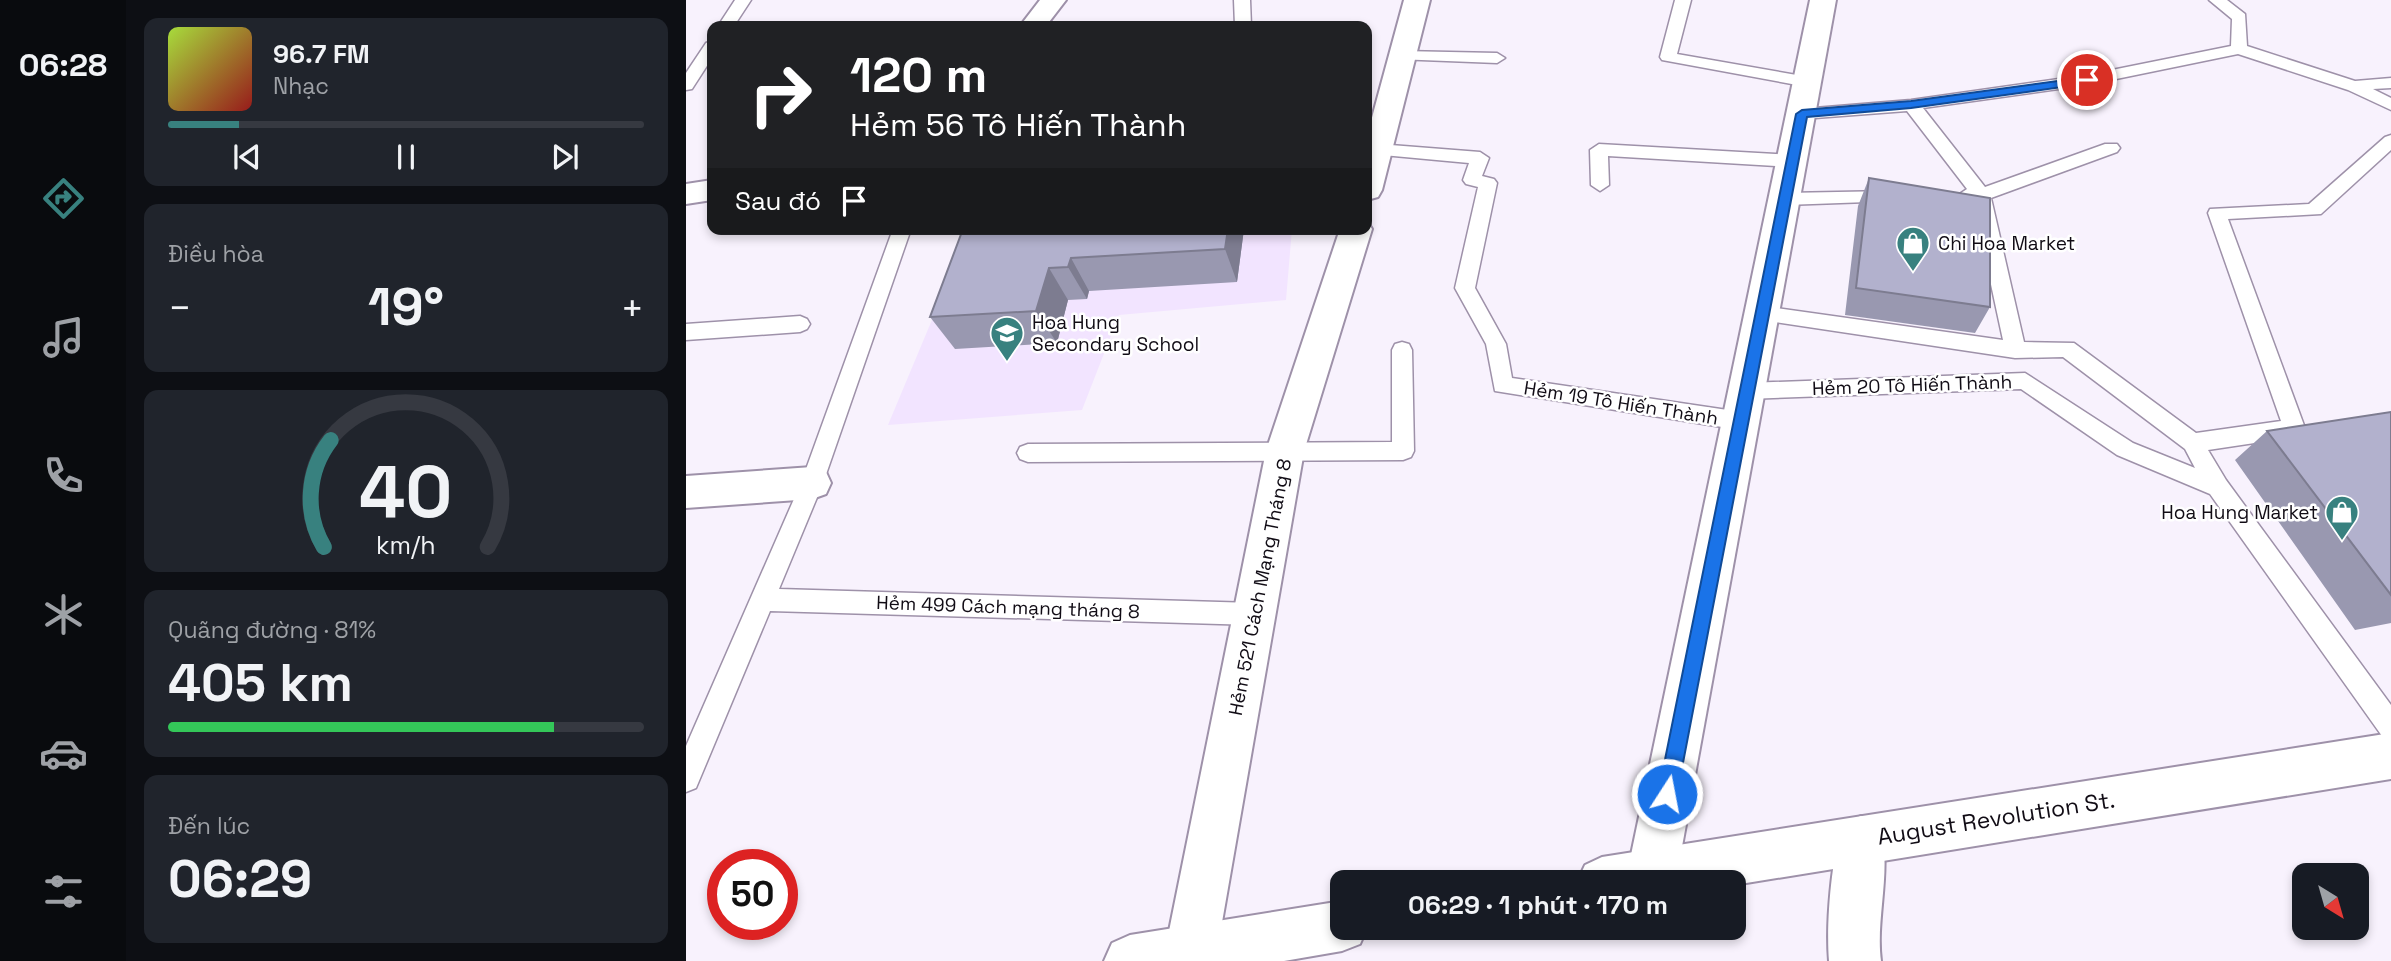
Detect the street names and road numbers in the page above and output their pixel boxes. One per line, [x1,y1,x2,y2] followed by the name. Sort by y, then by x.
[1811,369,2013,401] street label: Hẻm 20 Tô Hiến Thành
[1522,375,1720,431] street label: Hẻm 19 Tô Hiến Thành
[1223,456,1297,718] street label: Hẻm 521 Cách Mạng Tháng 8
[876,590,1140,624] street label: Hẻm 499 Cách mạng tháng 8
[1875,784,2117,852] street label: August Revolution St.

